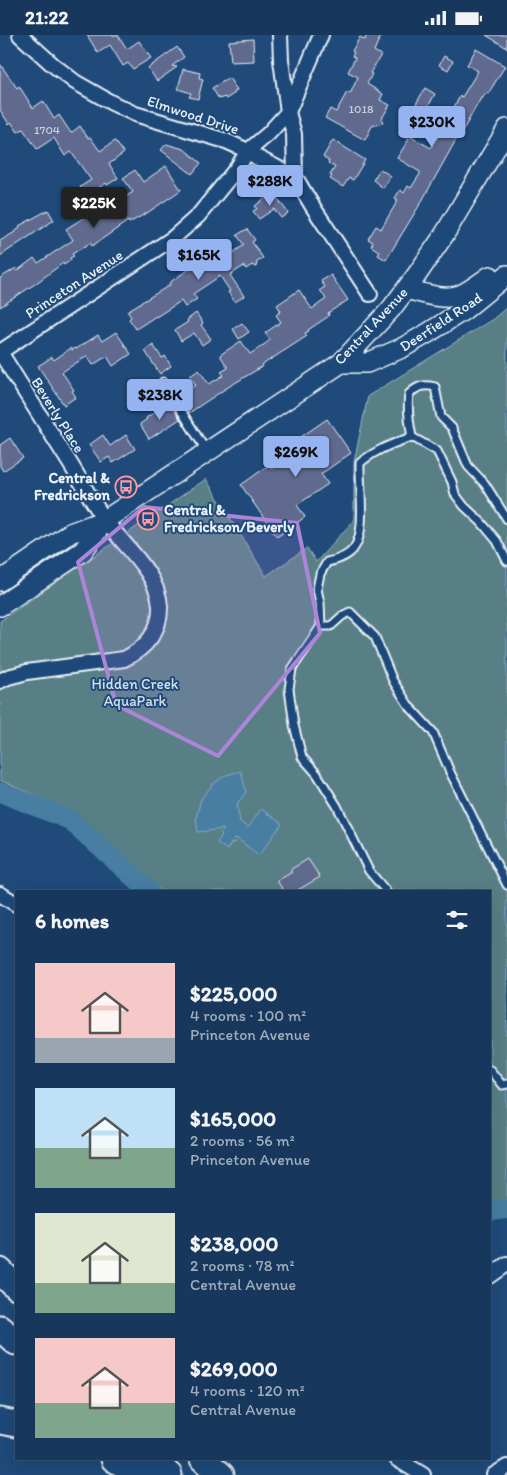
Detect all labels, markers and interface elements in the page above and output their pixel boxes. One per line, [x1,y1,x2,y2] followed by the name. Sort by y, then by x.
[25,6,68,29] text: 21:22
[145,92,241,138] street label: Elmwood Drive
[348,102,374,116] house number: 1018
[397,105,467,148] pin: $230K
[409,112,455,131] text: $230K
[34,123,60,137] house number: 1704
[235,165,305,207] pin: $288K
[248,171,292,190] text: $288K
[59,187,129,229] pin: $225K
[72,193,116,212] text: $225K
[164,239,234,281] pin: $165K
[178,245,220,264] text: $165K
[22,246,126,322] street label: Princeton Avenue
[330,283,412,369] street label: Central Avenue
[396,288,486,355] street label: Deerfield Road
[28,374,88,456] street label: Beverly Place
[125,379,195,421] pin: $238K
[138,385,182,404] text: $238K
[261,435,331,478] pin: $269K
[274,442,318,461] text: $269K
[34,469,111,504] place label: Central & Fredrickson
[114,475,138,499] bus stop icon: Central & Fredrickson
[164,501,295,537] place label: Central & Fredrickson/Beverly
[136,507,160,531] bus stop icon: Central & Fredrickson/Beverly
[91,675,179,710] park label: Hidden Creek AquaPark
[443,906,471,934] icon: filters
[35,908,109,933] text: 6 homes
[190,981,278,1006] text: $225,000
[75,983,135,1043] icon: home
[190,1006,306,1025] text: 4 rooms · 100 m²
[190,1025,310,1044] text: Princeton Avenue
[190,1106,276,1131] text: $165,000
[75,1108,135,1168] icon: home
[190,1131,295,1150] text: 2 rooms · 56 m²
[190,1150,310,1169] text: Princeton Avenue
[190,1231,278,1256] text: $238,000
[75,1233,135,1293] icon: home
[190,1256,295,1275] text: 2 rooms · 78 m²
[190,1275,296,1294] text: Central Avenue
[190,1356,278,1381] text: $269,000
[75,1358,135,1418] icon: home
[190,1381,305,1400] text: 4 rooms · 120 m²
[190,1400,296,1419] text: Central Avenue

